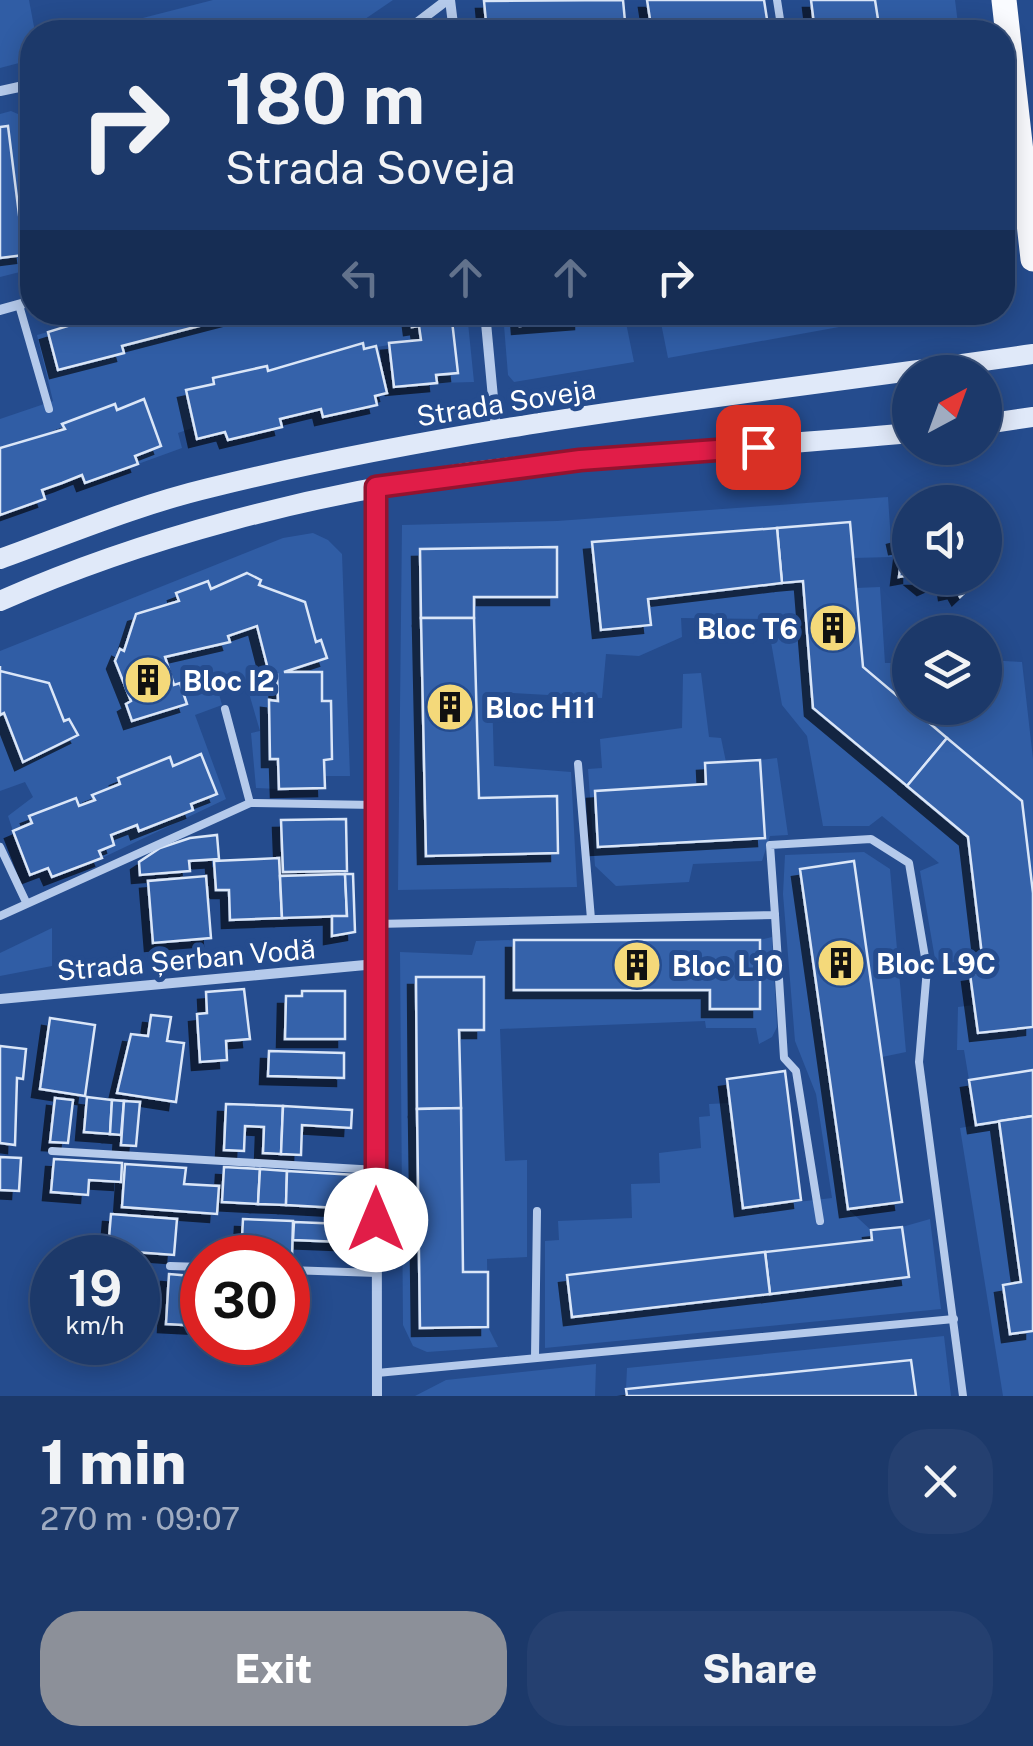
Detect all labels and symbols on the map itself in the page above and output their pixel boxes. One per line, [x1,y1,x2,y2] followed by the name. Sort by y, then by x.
[892,355,1002,465] north arrow
[414,372,598,432] street label: Strada Soveja
[716,405,801,490] pin
[807,602,859,654] building icon: Bloc T6
[697,612,798,645] place label: Bloc T6
[122,654,174,706] building icon: Bloc I2
[183,664,275,697] place label: Bloc I2
[424,681,476,733] building icon: Bloc H11
[485,691,596,724] place label: Bloc H11
[55,931,317,987] street label: Strada Șerban Vodă
[815,937,867,989] building icon: Bloc L9C
[611,939,663,991] building icon: Bloc L10
[876,947,996,980] place label: Bloc L9C
[672,949,783,982] place label: Bloc L10
[324,1168,428,1272] position arrow
[180,1235,310,1365] speed limit sign: 30

